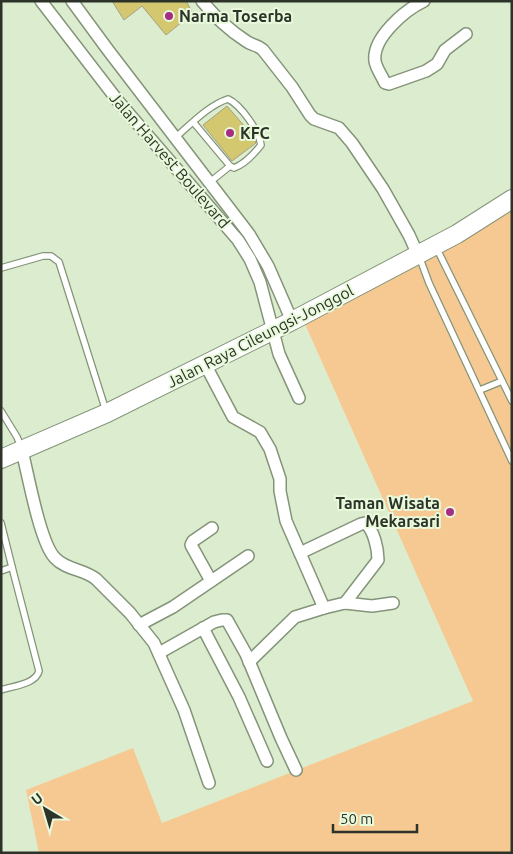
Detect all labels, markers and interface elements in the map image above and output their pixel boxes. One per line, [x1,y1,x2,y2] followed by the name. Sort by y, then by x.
[179,7,292,25] place label: Narma Toserba
[163,10,175,22] marker: Narma Toserba
[106,89,234,231] street label: Jalan Harvest Boulevard
[240,124,270,142] place label: KFC
[224,127,236,139] marker: KFC
[164,281,356,391] street label: Jalan Raya Cileungsi-Jonggol
[335,494,440,530] place label: Taman Wisata Mekarsari
[444,506,456,518] marker: Taman Wisata Mekarsari
[20,784,70,834] north arrow
[28,789,46,808] text: U
[333,802,417,834] scale bar
[340,810,373,827] text: 50 m

